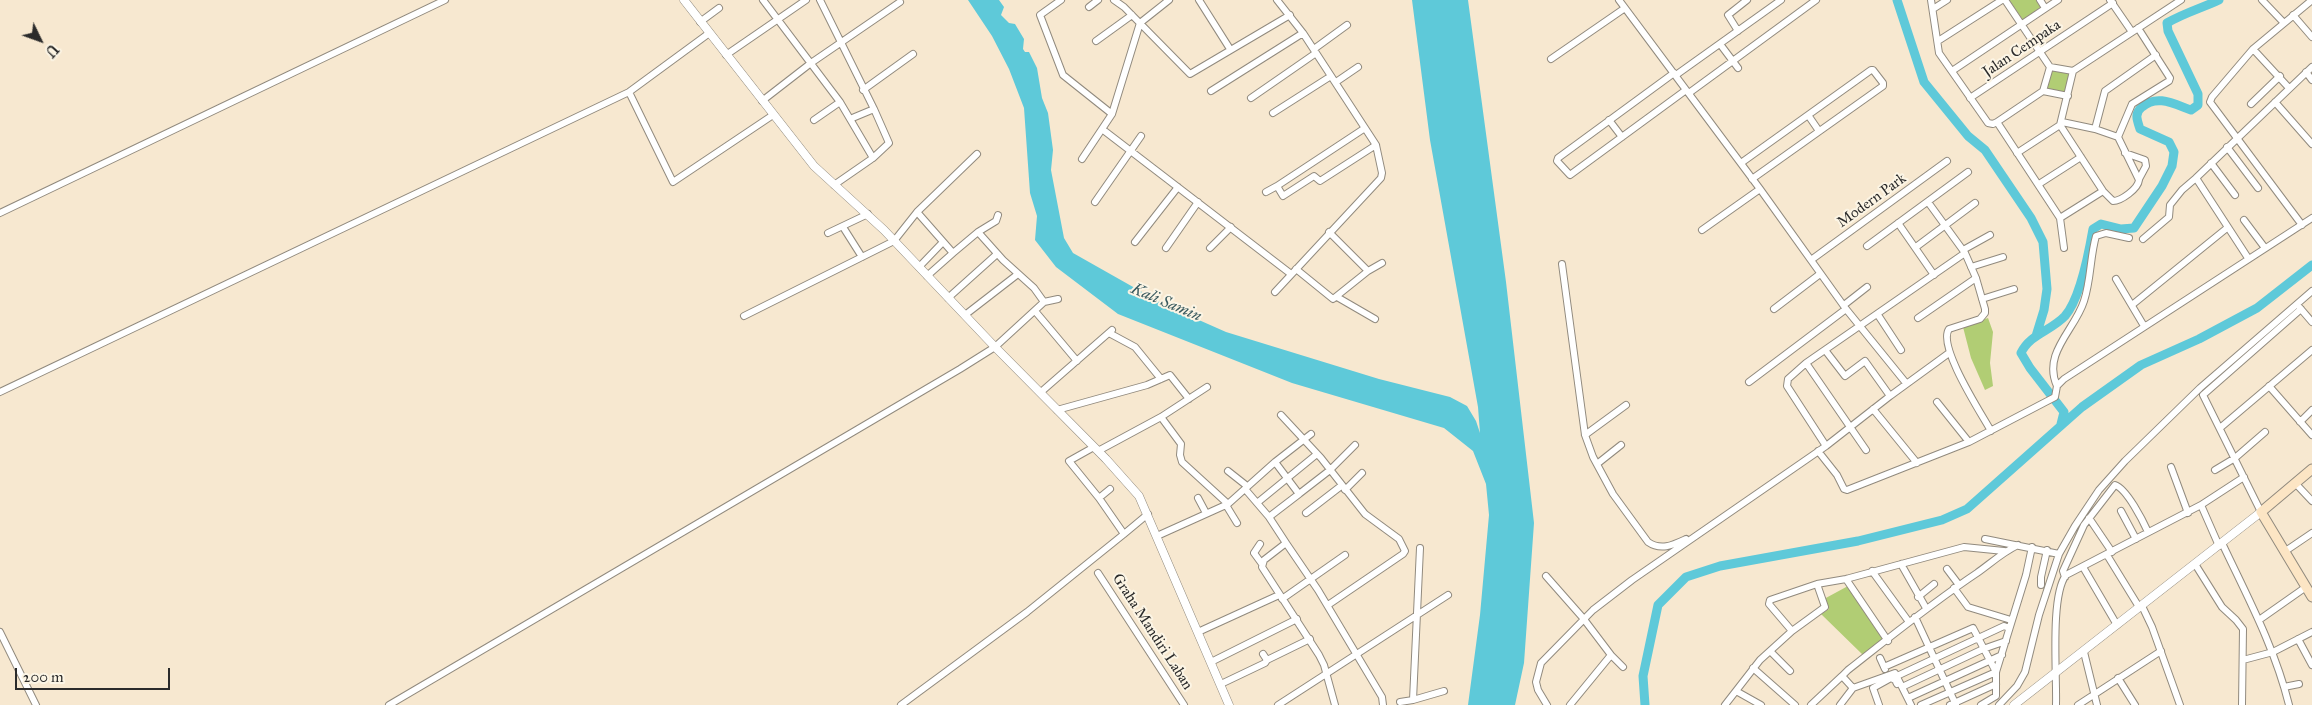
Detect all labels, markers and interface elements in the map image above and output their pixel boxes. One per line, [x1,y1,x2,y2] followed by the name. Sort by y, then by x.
[15,15,65,65] north arrow
[1980,16,2064,82] street label: Jalan Cempaka
[42,41,62,60] text: U
[1834,170,1910,232] street label: Modern Park
[1128,280,1204,326] water label: Kali Samin
[1108,571,1196,693] street label: Graha Mandiri Laban
[18,658,172,690] scale bar
[23,668,64,686] text: 200 m

